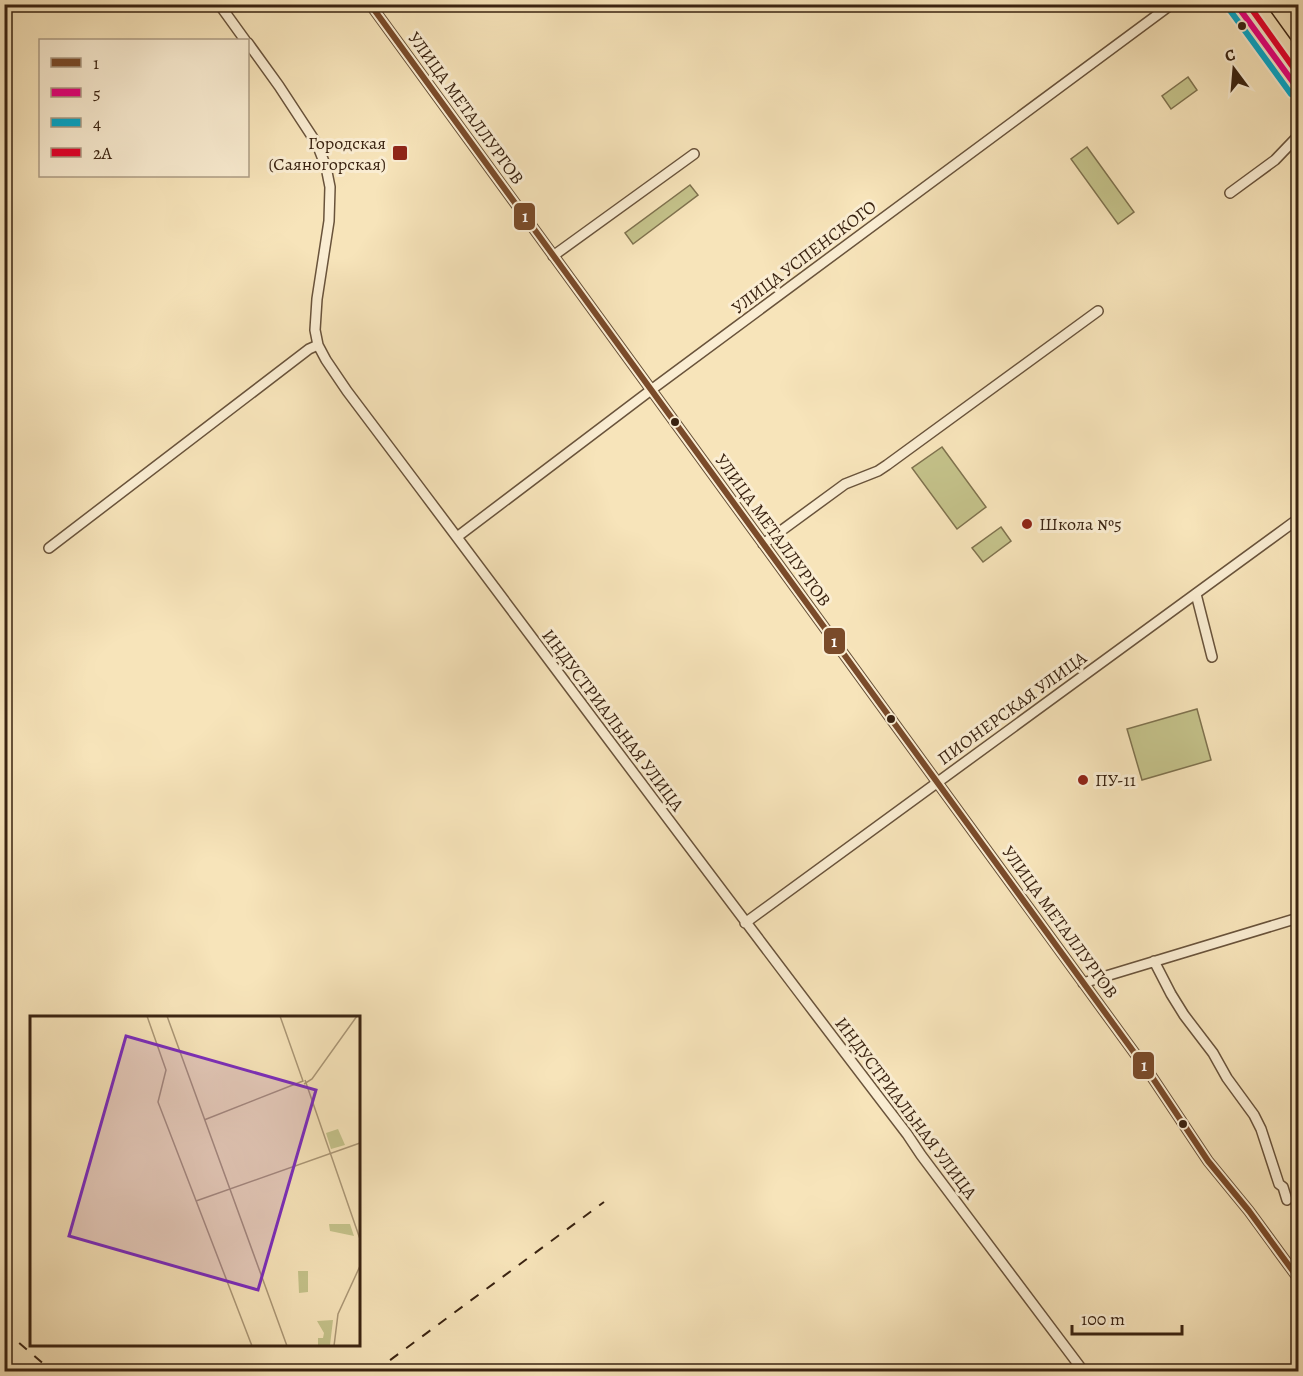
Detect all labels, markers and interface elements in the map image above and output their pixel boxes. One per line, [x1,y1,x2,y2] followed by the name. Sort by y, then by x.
[1236,20,1248,32] unlabelled marker
[402,27,530,189] street label: УЛИЦА МЕТАЛЛУРГОВ
[39,39,249,177] legend
[1204,39,1264,99] north arrow
[1222,44,1238,67] text: С
[93,51,99,75] text: 1
[93,81,101,105] text: 5
[93,111,101,135] text: 4
[268,131,386,176] place label: Городская (Саяногорская)
[93,141,113,165] text: 2А
[391,144,409,162] marker: Городская (Саяногорская)
[727,195,881,319] street label: УЛИЦА УСПЕНСКОГО
[513,202,536,231] line badge: 1
[522,206,528,228] text: 1
[669,416,681,428] unlabelled marker
[709,449,837,611] street label: УЛИЦА МЕТАЛЛУРГОВ
[1039,512,1122,536] place label: Школа №5
[1020,517,1034,531] marker: Школа №5
[537,624,690,816] street label: ИНДУСТРИАЛЬНАЯ УЛИЦА
[823,627,846,655] line badge: 1
[831,631,837,653] text: 1
[933,645,1092,770] street label: ПИОНЕРСКАЯ УЛИЦА
[885,713,897,725] unlabelled marker
[1095,768,1136,792] place label: ПУ-11
[1076,773,1090,787] marker: ПУ-11
[996,841,1124,1003] street label: УЛИЦА МЕТАЛЛУРГОВ
[830,1012,983,1204] street label: ИНДУСТРИАЛЬНАЯ УЛИЦА
[30,1016,360,1346] inset map
[1132,1051,1155,1080] line badge: 1
[1141,1055,1147,1077] text: 1
[1177,1118,1189,1130] unlabelled marker
[1072,1298,1182,1336] scale bar
[1081,1307,1125,1331] text: 100 m

